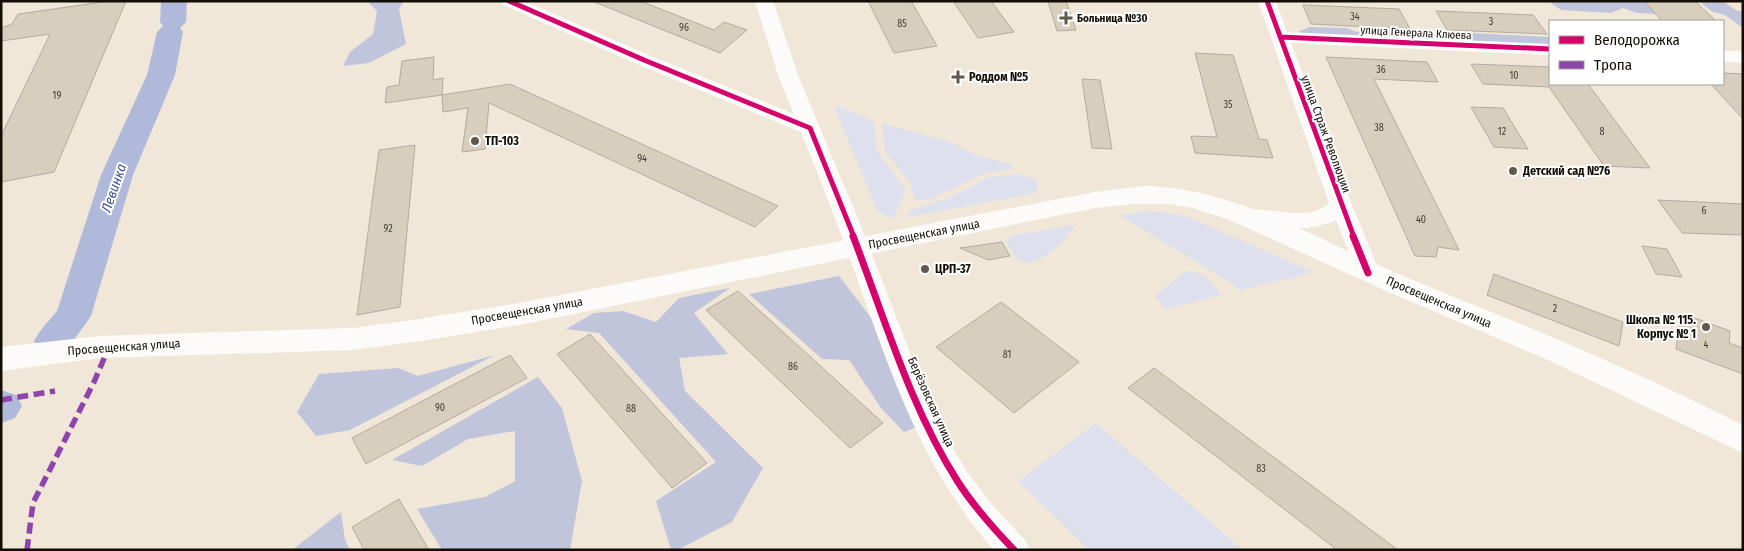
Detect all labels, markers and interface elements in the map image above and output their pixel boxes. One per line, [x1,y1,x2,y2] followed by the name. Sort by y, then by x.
[1059,11,1073,25] marker: Больница №30
[1350,11,1360,23] house number: 34
[1077,12,1148,25] place label: Больница №30
[1489,16,1494,28] house number: 3
[897,18,907,30] house number: 85
[1549,20,1724,85] legend
[679,22,689,34] house number: 96
[1360,24,1472,42] street label: улица Генерала Клюева
[1594,31,1680,49] text: Велодорожка
[1594,56,1632,74] text: Тропа
[1376,64,1386,76] house number: 36
[951,70,965,84] marker: Роддом №5
[969,70,1028,84] place label: Роддом №5
[1509,70,1519,82] house number: 10
[1298,73,1354,195] street label: улица Страж Революции
[53,90,62,102] house number: 19
[1223,99,1233,111] house number: 35
[1374,122,1384,134] house number: 38
[1498,126,1507,138] house number: 12
[1600,126,1605,138] house number: 8
[485,134,519,148] place label: ТП-103
[469,135,481,147] marker: ТП-103
[637,153,647,165] house number: 94
[97,162,130,215] water label: Левинка
[1522,164,1610,178] place label: Детский сад №76
[1507,165,1519,177] marker: Детский сад №76
[1702,205,1707,217] house number: 6
[1416,214,1426,226] house number: 40
[867,216,981,252] street label: Просвещенская улица
[383,223,393,235] house number: 92
[935,262,971,276] place label: ЦРП-37
[919,263,931,275] marker: ЦРП-37
[1384,273,1494,331] street label: Просвещенская улица
[470,294,584,328] street label: Просвещенская улица
[1553,303,1558,315] house number: 2
[1626,313,1696,341] place label: Школа № 115. Корпус № 1
[1700,321,1712,333] marker: Школа № 115. Корпус № 1
[67,336,181,358] street label: Просвещенская улица
[1704,339,1709,351] house number: 4
[1003,349,1011,361] house number: 81
[905,355,957,449] street label: Берёзовская улица
[788,361,798,373] house number: 86
[435,402,445,414] house number: 90
[626,403,636,415] house number: 88
[1256,463,1266,475] house number: 83

